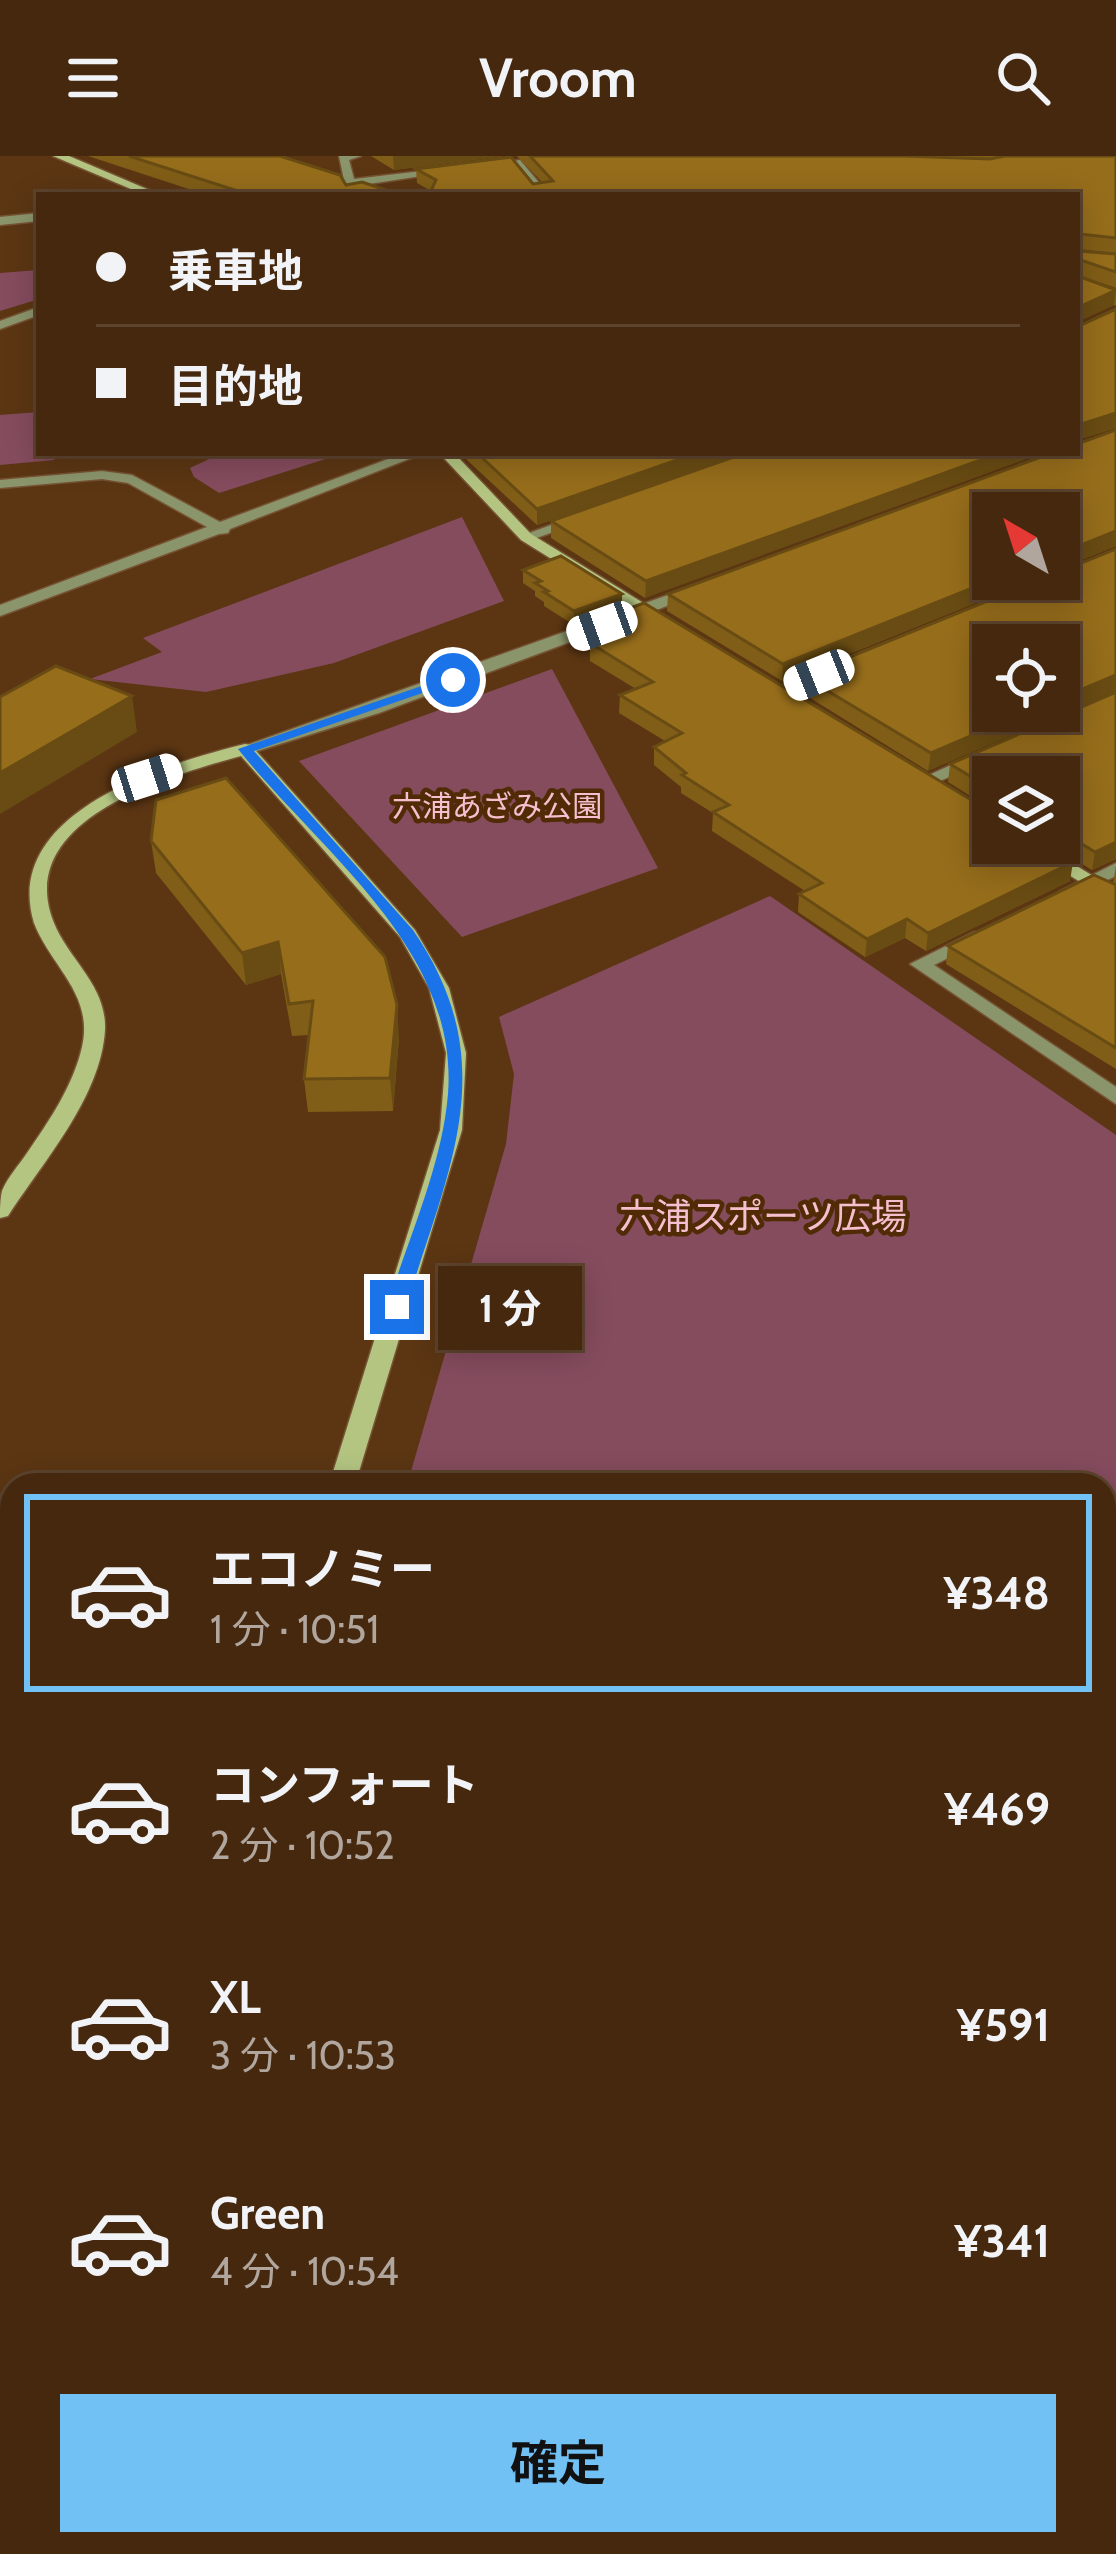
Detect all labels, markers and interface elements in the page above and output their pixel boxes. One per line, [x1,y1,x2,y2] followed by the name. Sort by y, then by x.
[60,45,126,111] icon: menu
[479,45,637,111] text: Vroom
[990,45,1056,111] icon: search
[168,244,303,298] text: 乗車地
[168,359,303,413] text: 目的地
[972,492,1080,600] north arrow
[972,492,1080,864] map controls
[562,597,642,655] car
[972,624,1080,732] button: locate
[779,645,859,705] car
[426,653,480,707] route start
[107,750,187,806] car
[972,756,1080,864] button: layers
[392,788,602,825] park label: 六浦あざみ公園
[619,1194,907,1238] park label: 六浦スポーツ広場
[439,1265,583,1349] callout: 1 分
[370,1280,424,1334] route end
[479,1284,541,1332] text: 1 分
[66,1539,174,1647] icon: car
[210,1542,435,1596] text: エコノミー
[943,1566,1050,1620] text: ¥348
[210,1605,379,1653] text: 1 分 · 10:51
[66,1755,174,1863] icon: car
[210,1758,479,1812] text: コンフォート
[944,1782,1050,1836] text: ¥469
[210,1821,395,1869] text: 2 分 · 10:52
[210,1970,261,2024] text: XL
[66,1971,174,2079] icon: car
[957,1998,1050,2052] text: ¥591
[210,2031,396,2079] text: 3 分 · 10:53
[210,2186,325,2240] text: Green
[66,2187,174,2295] icon: car
[954,2214,1050,2268] text: ¥341
[210,2247,399,2295] text: 4 分 · 10:54
[60,2394,1056,2532] button: 確定

